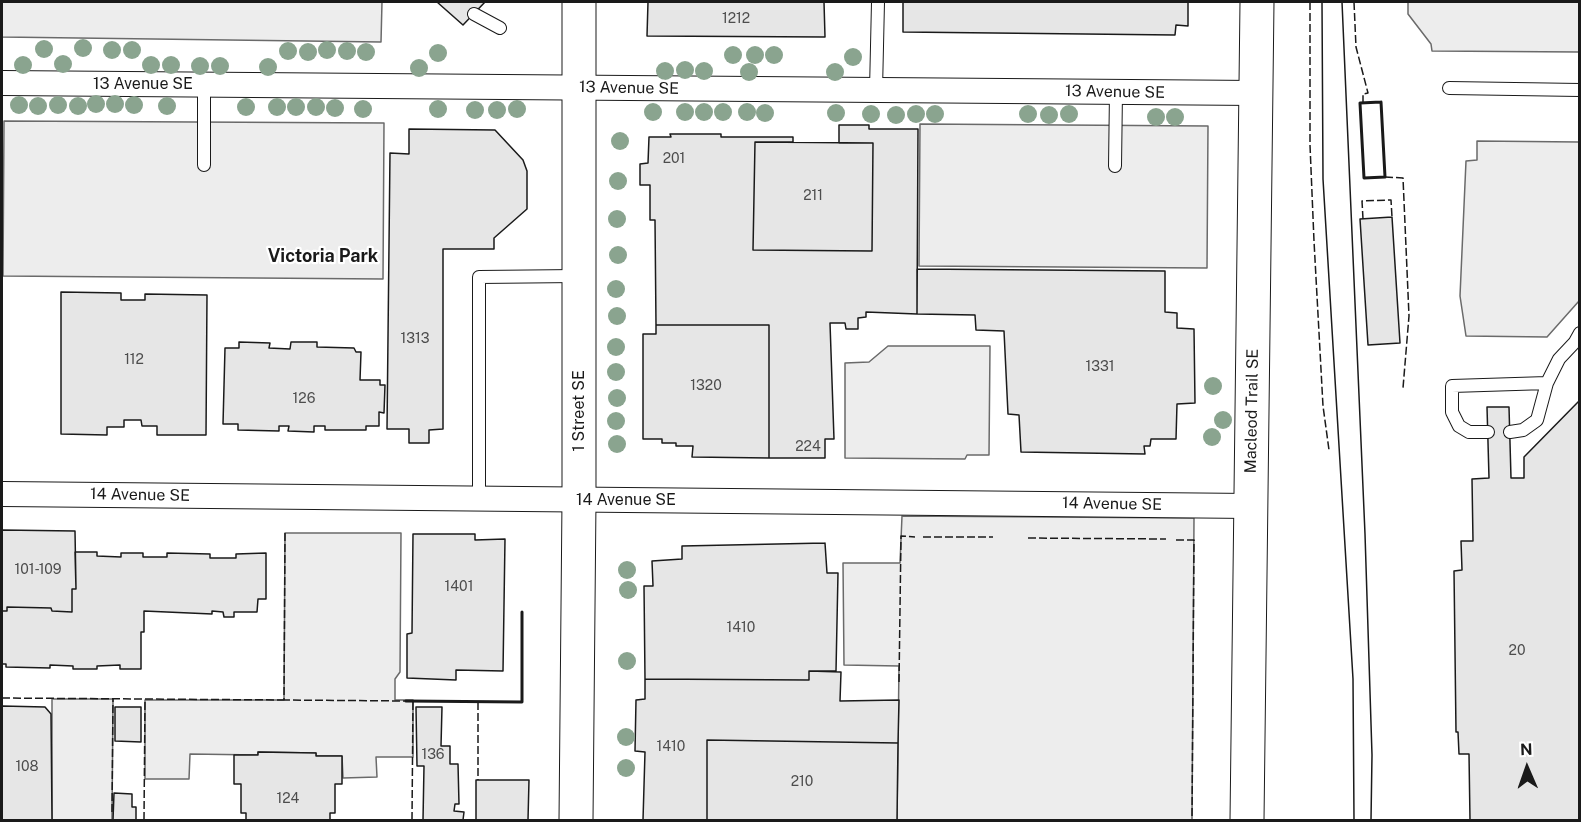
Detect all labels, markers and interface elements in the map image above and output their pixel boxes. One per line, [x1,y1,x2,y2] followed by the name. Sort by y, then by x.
[722,11,750,27] house number: 1212
[93,74,193,94] street label: 13 Avenue SE
[579,78,679,98] street label: 13 Avenue SE
[1065,82,1165,102] street label: 13 Avenue SE
[663,151,685,167] house number: 201
[803,188,823,204] house number: 211
[268,245,378,267] district label: Victoria Park
[400,331,430,347] house number: 1313
[1241,348,1263,474] street label: Macleod Trail SE
[124,352,144,368] house number: 112
[1086,359,1114,375] house number: 1331
[569,370,589,452] street label: 1 Street SE
[690,378,722,394] house number: 1320
[293,391,315,407] house number: 126
[795,439,821,455] house number: 224
[90,485,190,505] street label: 14 Avenue SE
[576,490,676,510] street label: 14 Avenue SE
[1062,494,1162,514] street label: 14 Avenue SE
[14,562,62,578] house number: 101-109
[445,579,473,595] house number: 1401
[727,620,755,636] house number: 1410
[1509,643,1525,659] house number: 20
[1497,738,1557,798] north arrow
[657,739,685,755] house number: 1410
[1520,740,1533,759] text: N
[421,747,445,763] house number: 136
[15,759,39,775] house number: 108
[791,774,813,790] house number: 210
[277,791,299,807] house number: 124

